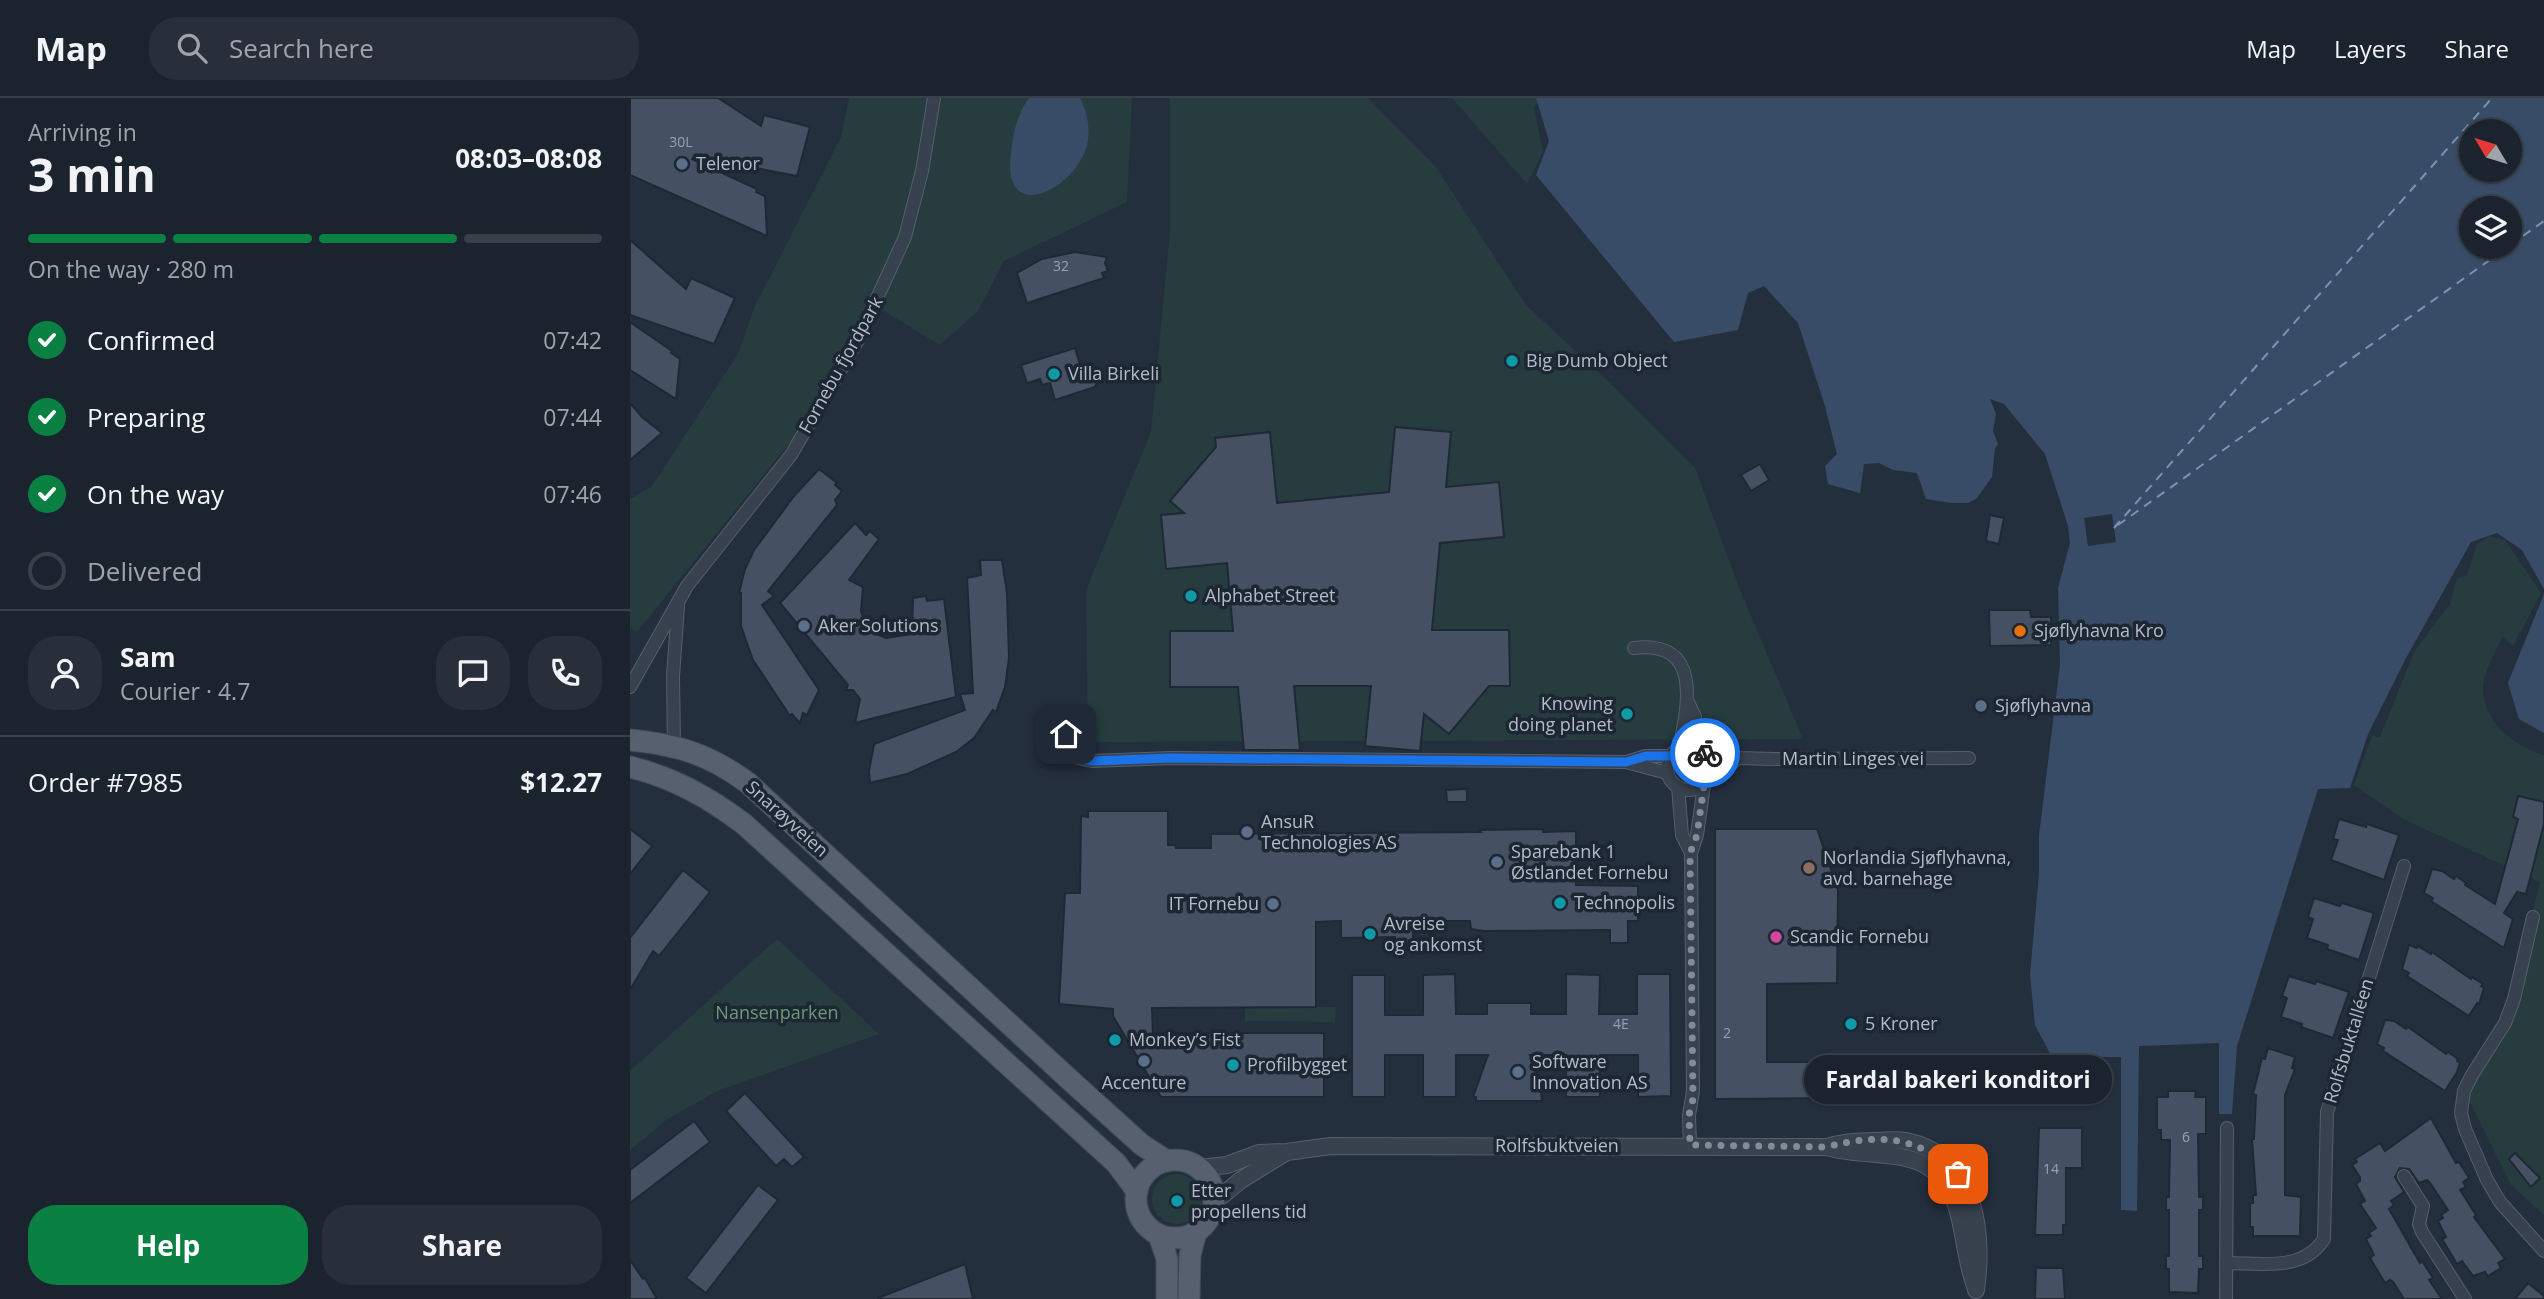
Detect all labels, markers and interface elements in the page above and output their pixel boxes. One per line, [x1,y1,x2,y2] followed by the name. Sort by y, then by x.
[149,17,639,80] search box
[35,26,107,71] text: Map
[173,29,211,67] icon: search
[229,30,374,66] text: Search here
[2246,32,2296,65] text: Map
[2334,32,2407,65] text: Layers
[2445,32,2509,65] text: Share
[28,116,137,148] text: Arriving in
[2459,119,2522,182] north arrow
[2459,119,2522,259] map controls
[669,132,693,151] house number: 30L
[455,140,602,176] text: 08:03–08:08
[28,143,156,205] text: 3 min
[696,151,761,175] place label: Telenor
[674,156,690,172] marker: Telenor
[2459,196,2522,259] button: layers
[28,253,234,285] text: On the way · 280 m
[1053,256,1069,275] house number: 32
[793,291,888,437] street label: Fornebu fjordpark
[28,321,66,359] icon: check
[87,322,215,358] text: Confirmed
[543,324,602,356] text: 07:42
[1526,348,1668,372] place label: Big Dumb Object
[1504,353,1520,369] marker: Big Dumb Object
[1068,361,1159,385] place label: Villa Birkeli
[1046,366,1062,382] marker: Villa Birkeli
[28,398,66,436] icon: check
[87,399,205,435] text: Preparing
[543,401,602,433] text: 07:44
[28,475,66,513] icon: check
[87,476,224,512] text: On the way
[543,478,602,510] text: 07:46
[87,553,202,589] text: Delivered
[1205,583,1335,607] place label: Alphabet Street
[1183,588,1199,604] marker: Alphabet Street
[818,613,939,637] place label: Aker Solutions
[796,618,812,634] marker: Aker Solutions
[2034,618,2164,642] place label: Sjøflyhavna Kro
[2012,623,2028,639] marker: Sjøflyhavna Kro
[28,636,102,710] button: person
[436,636,510,710] button: chat
[528,636,602,710] button: phone
[120,639,176,675] text: Sam
[120,675,250,707] text: Courier · 4.7
[1508,691,1613,736] place label: Knowing doing planet
[1995,693,2091,717] place label: Sjøflyhavna
[1973,698,1989,714] marker: Sjøflyhavna
[1036,704,1096,764] pin
[1619,706,1635,722] marker: Knowing doing planet
[1047,715,1085,753] icon: home
[1670,718,1740,788] courier
[1686,734,1724,772] icon: bike
[1782,746,1924,770] street label: Martin Linges vei
[28,764,183,800] text: Order #7985
[520,764,602,800] text: $12.27
[741,775,834,862] street label: Snarøyveien
[1261,809,1397,854] place label: AnsuR Technologies AS
[1239,824,1255,840] marker: AnsuR Technologies AS
[1511,839,1668,884] place label: Sparebank 1 Østlandet Fornebu
[1823,845,2011,890] place label: Norlandia Sjøflyhavna, avd. barnehage
[1489,854,1505,870] marker: Sparebank 1 Østlandet Fornebu
[1801,860,1817,876] marker: Norlandia Sjøflyhavna, avd. barnehage
[1574,890,1675,914] place label: Technopolis
[1169,891,1259,915] place label: IT Fornebu
[1552,895,1568,911] marker: Technopolis
[1265,896,1281,912] marker: IT Fornebu
[1384,911,1482,956] place label: Avreise og ankomst
[1790,924,1929,948] place label: Scandic Fornebu
[1362,926,1378,942] marker: Avreise og ankomst
[1768,929,1784,945] marker: Scandic Fornebu
[2318,975,2378,1106] street label: Rolfsbuktalléen
[715,1000,839,1024] park label: Nansenparken
[1865,1011,1938,1035] place label: 5 Kroner
[1613,1014,1629,1033] house number: 4E
[1843,1016,1859,1032] marker: 5 Kroner
[1723,1023,1731,1042] house number: 2
[1129,1027,1241,1051] place label: Monkey’s Fist
[1107,1032,1123,1048] marker: Monkey’s Fist
[1532,1049,1648,1094] place label: Software Innovation AS
[1247,1052,1347,1076] place label: Profilbygget
[1136,1053,1152,1069] marker: Accenture
[1804,1055,2112,1104] callout: Fardal bakeri konditori
[1225,1057,1241,1073] marker: Profilbygget
[1825,1063,2091,1095] text: Fardal bakeri konditori
[1510,1064,1526,1080] marker: Software Innovation AS
[1102,1070,1186,1094] place label: Accenture
[2182,1127,2190,1146] house number: 6
[1495,1133,1619,1157] street label: Rolfsbuktveien
[1928,1144,1988,1204] pin
[1939,1155,1977,1193] icon: bag
[2043,1159,2059,1178] house number: 14
[1191,1178,1307,1223] place label: Etter propellens tid
[1169,1193,1185,1209] marker: Etter propellens tid
[28,1205,308,1285] button: Help
[322,1205,602,1285] button: Share

